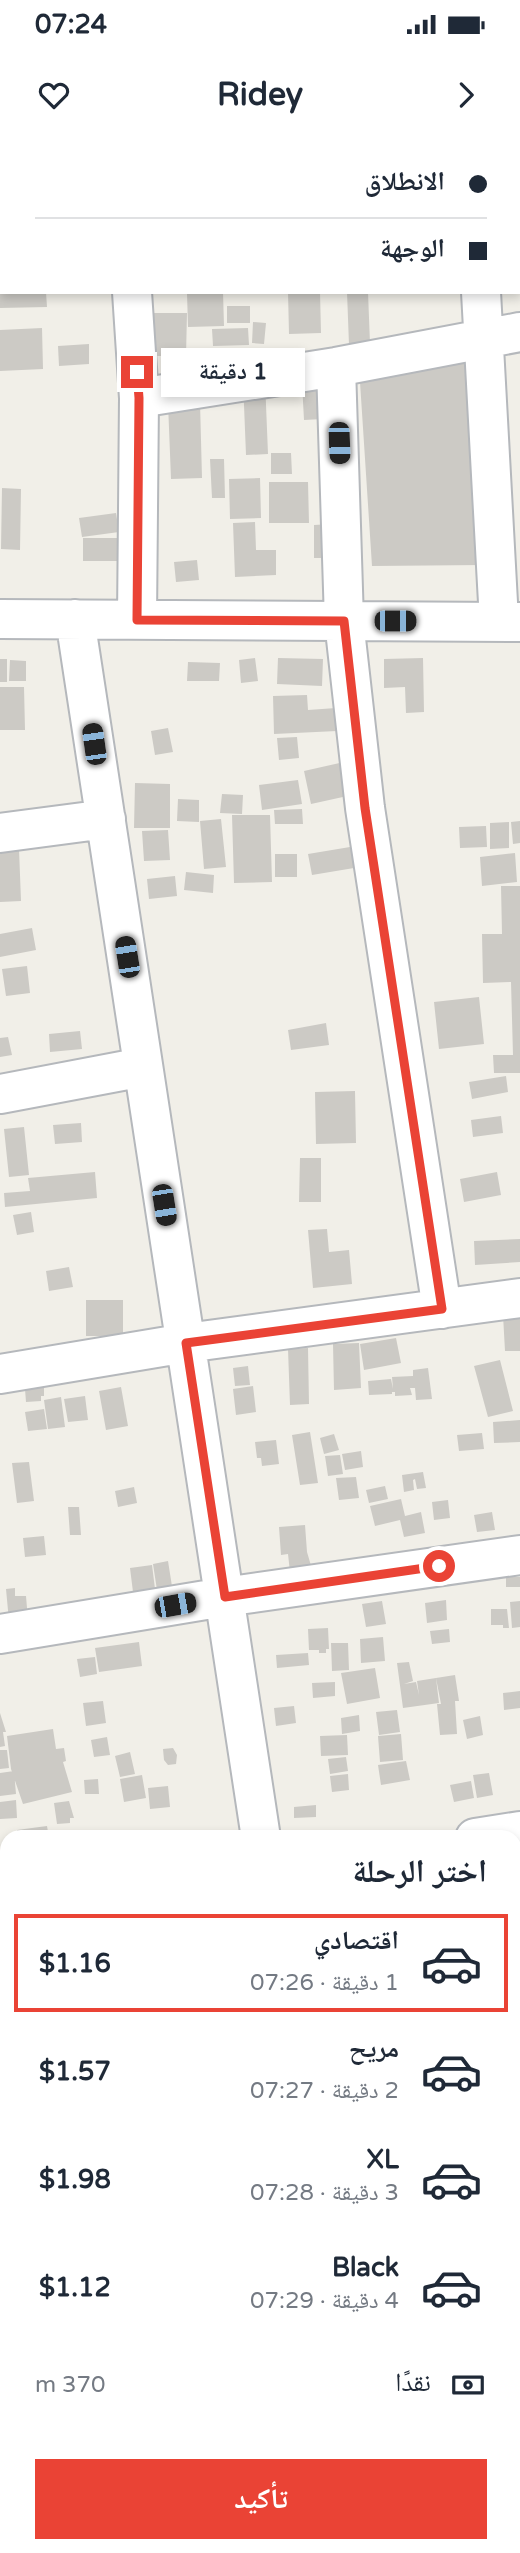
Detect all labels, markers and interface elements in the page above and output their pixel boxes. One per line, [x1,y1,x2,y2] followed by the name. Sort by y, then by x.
[35,9,107,40] text: 07:24
[35,76,73,114] icon: heart
[217,76,303,114] text: Ridey
[447,76,485,114] icon: forward
[365,166,445,197] text: الانطلاق
[380,233,445,264] text: الوجهة
[162,348,305,396] callout: 1 دقيقة
[121,356,153,388] route end
[199,358,267,386] text: 1 دقيقة
[328,422,351,464] car
[375,611,417,632] car
[81,722,108,766] car
[114,935,141,979] car
[151,1183,178,1227] car
[423,1550,455,1582] route start
[153,1591,198,1619] car
[352,1853,487,1891] text: اختر الرحلة
[314,1925,399,1956] text: اقتصادي
[420,1932,483,1995] icon: car
[39,1948,111,1979] text: $1.16
[250,1969,399,1997] text: 1 دقيقة · 07:26
[349,2033,399,2064] text: مريح
[420,2040,483,2103] icon: car
[39,2056,111,2087] text: $1.57
[250,2077,399,2105] text: 2 دقيقة · 07:27
[367,2144,399,2175] text: XL
[420,2148,483,2211] icon: car
[39,2164,111,2195] text: $1.98
[250,2179,399,2207] text: 3 دقيقة · 07:28
[332,2252,399,2283] text: Black
[420,2256,483,2319] icon: car
[39,2272,111,2303] text: $1.12
[250,2287,399,2315] text: 4 دقيقة · 07:29
[449,2366,487,2404] icon: cash
[395,2367,431,2398] text: نقدًا
[35,2371,105,2399] text: 370 m
[35,2459,487,2539] button: تأكيد

